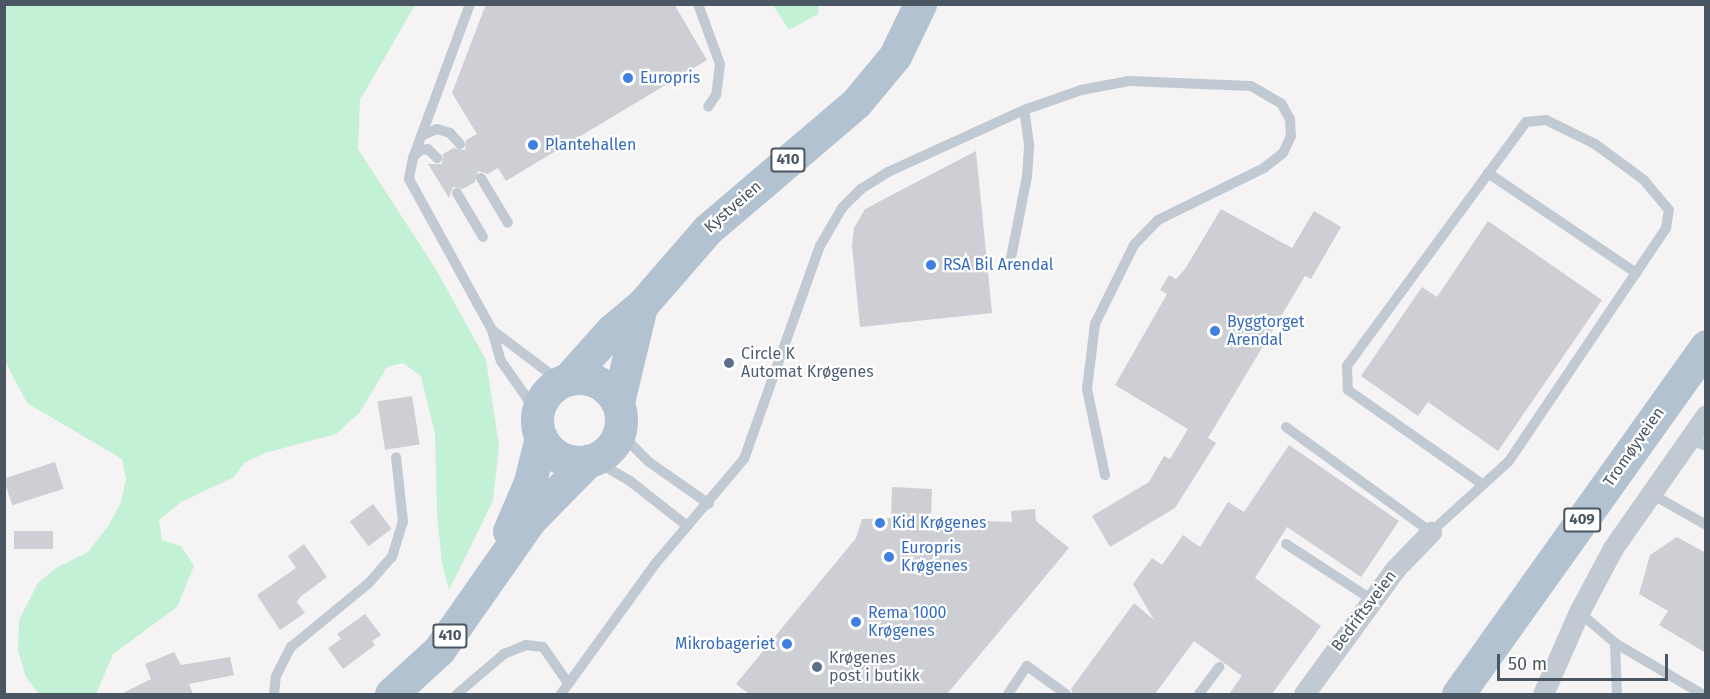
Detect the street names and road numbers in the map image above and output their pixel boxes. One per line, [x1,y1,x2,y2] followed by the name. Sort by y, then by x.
[770,148,806,172] road number: 410
[701,177,765,237] street label: Kystveien
[1600,403,1668,491] street label: Tromøyveien
[1562,508,1602,532] road number: 409
[1327,567,1401,655] street label: Bedriftsveien
[432,624,468,648] road number: 410

